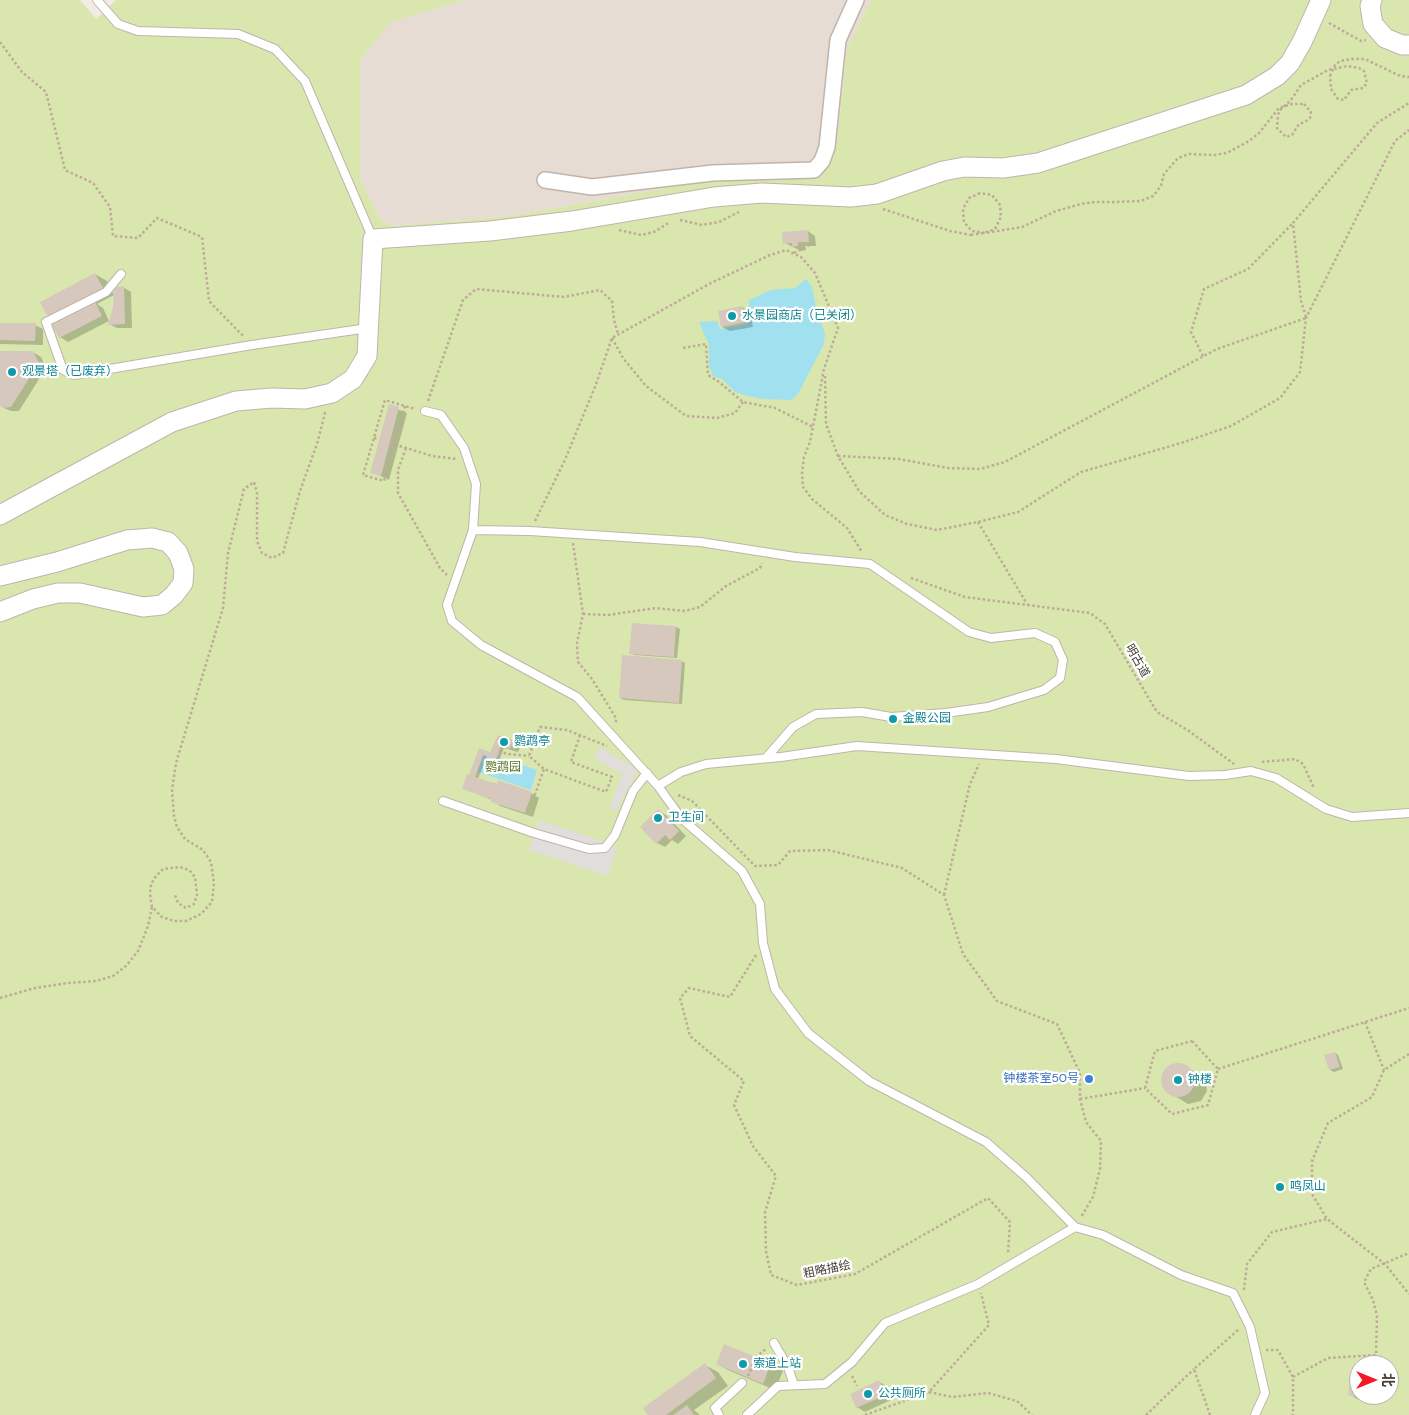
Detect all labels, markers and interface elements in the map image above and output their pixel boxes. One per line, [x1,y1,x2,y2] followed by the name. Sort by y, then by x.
[742,309,862,323] place label: 水景园商店（已关闭）
[726,310,738,322] marker: 水景园商店（已关闭）
[22,365,118,379] place label: 观景塔（已废弃）
[6,366,18,378] marker: 观景塔（已废弃）
[1122,642,1152,680] street label: 明古道
[903,712,951,726] place label: 金殿公园
[887,713,899,725] marker: 金殿公园
[514,735,550,749] place label: 鹦鹉亭
[498,736,510,748] marker: 鹦鹉亭
[485,761,521,775] park label: 鹦鹉园
[668,811,704,825] place label: 卫生间
[652,812,664,824] marker: 卫生间
[1003,1072,1079,1086] place label: 钟楼茶室50号
[1083,1073,1095,1085] marker: 钟楼茶室50号
[1188,1073,1212,1087] place label: 钟楼
[1172,1074,1184,1086] marker: 钟楼
[1290,1180,1326,1194] place label: 鸣凤山
[1274,1181,1286,1193] marker: 鸣凤山
[802,1258,852,1282] street label: 粗略描绘
[1349,1355,1399,1405] north arrow
[753,1357,801,1371] place label: 索道上站
[737,1358,749,1370] marker: 索道上站
[1379,1373,1397,1387] text: 北
[878,1387,926,1401] place label: 公共厕所
[862,1388,874,1400] marker: 公共厕所

